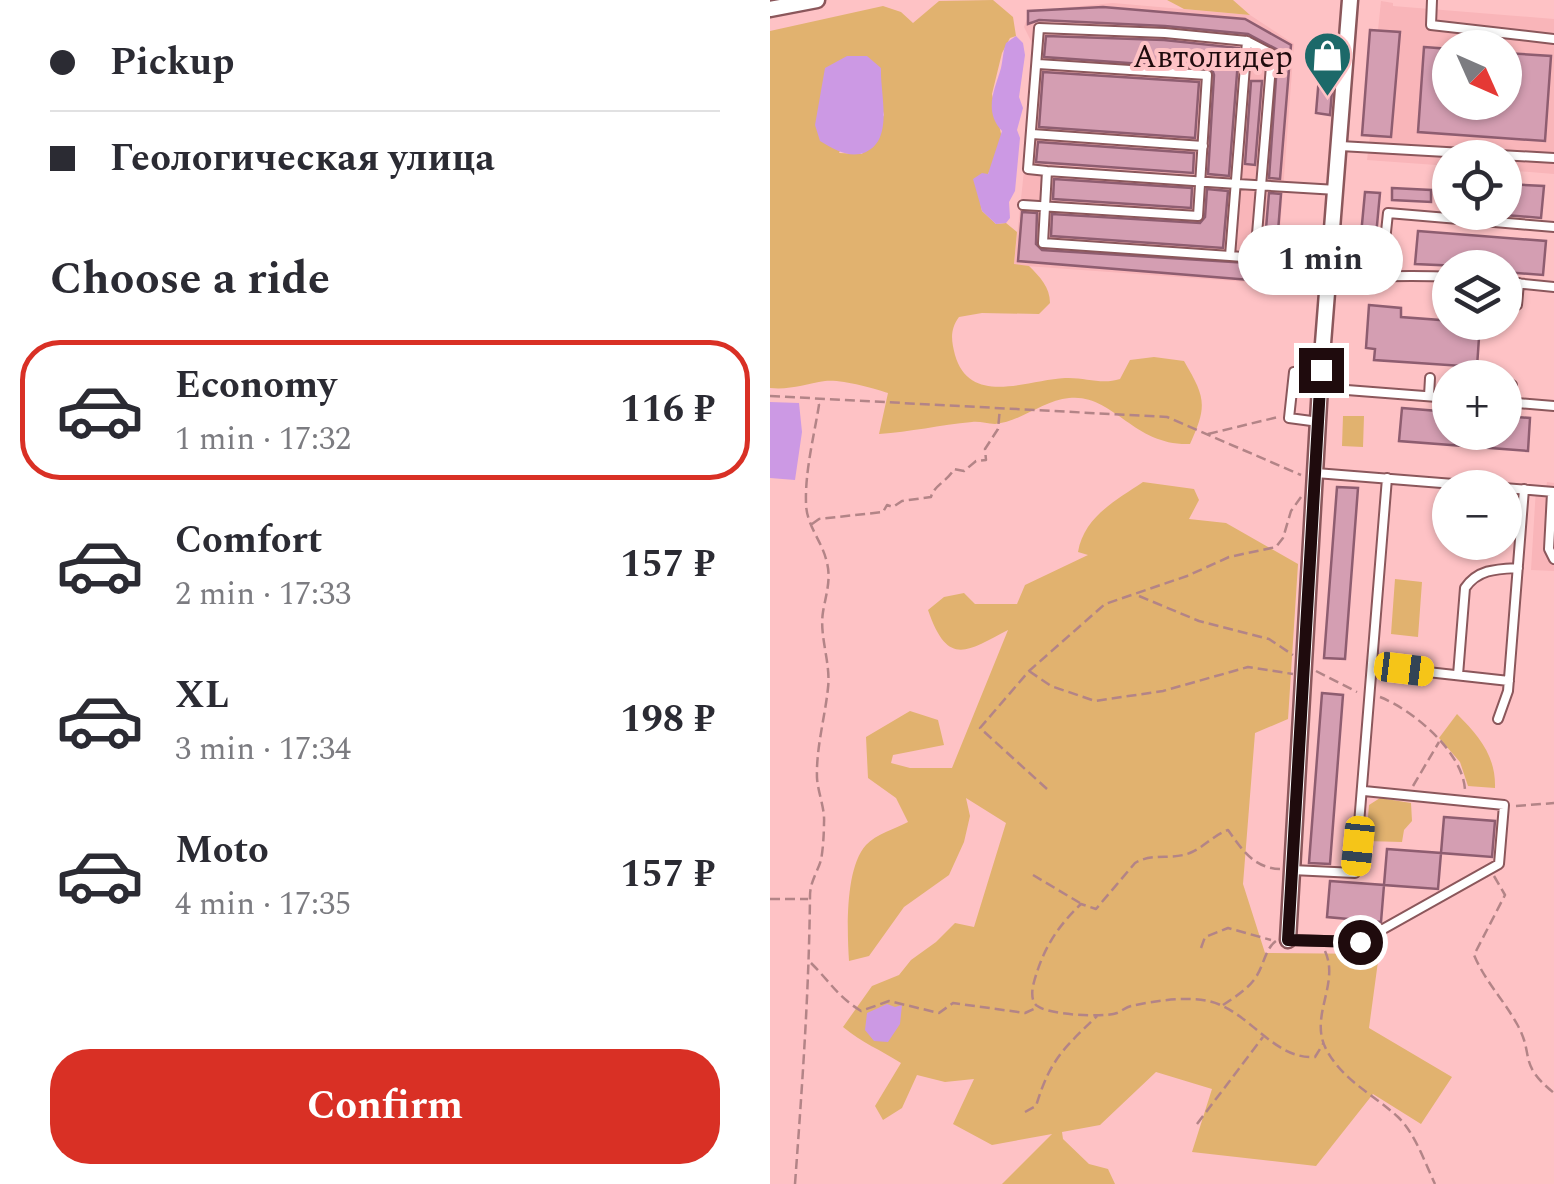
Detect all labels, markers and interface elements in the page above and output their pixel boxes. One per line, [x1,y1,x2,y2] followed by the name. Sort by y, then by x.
[1302,30,1354,98] shop icon: Автолидер
[1432,30,1522,120] north arrow
[1432,30,1522,560] map controls
[1133,33,1293,82] place label: Автолидер
[110,34,234,92] text: Pickup
[110,130,495,188] text: Геологическая улица
[1432,140,1522,230] button: locate
[1238,225,1404,295] callout: 1 min
[1278,235,1363,284] text: 1 min
[50,245,330,314] text: Choose a ride
[1432,250,1522,340] button: layers
[1299,348,1344,393] route end
[175,357,336,415] text: Economy
[1432,360,1522,450] button: +
[55,365,145,455] icon: car
[620,381,715,439] text: 116 ₽
[175,415,351,464] text: 1 min · 17:32
[1432,470,1522,560] button: −
[175,512,322,570] text: Comfort
[55,520,145,610] icon: car
[620,536,715,594] text: 157 ₽
[175,570,351,619] text: 2 min · 17:33
[1372,650,1436,688] car
[175,667,229,725] text: XL
[55,675,145,765] icon: car
[620,691,715,749] text: 198 ₽
[175,725,351,774] text: 3 min · 17:34
[1340,815,1376,877] car
[175,822,269,880] text: Moto
[55,830,145,920] icon: car
[620,846,715,904] text: 157 ₽
[175,880,351,929] text: 4 min · 17:35
[1338,920,1383,965] route start
[50,1049,720,1164] button: Confirm

